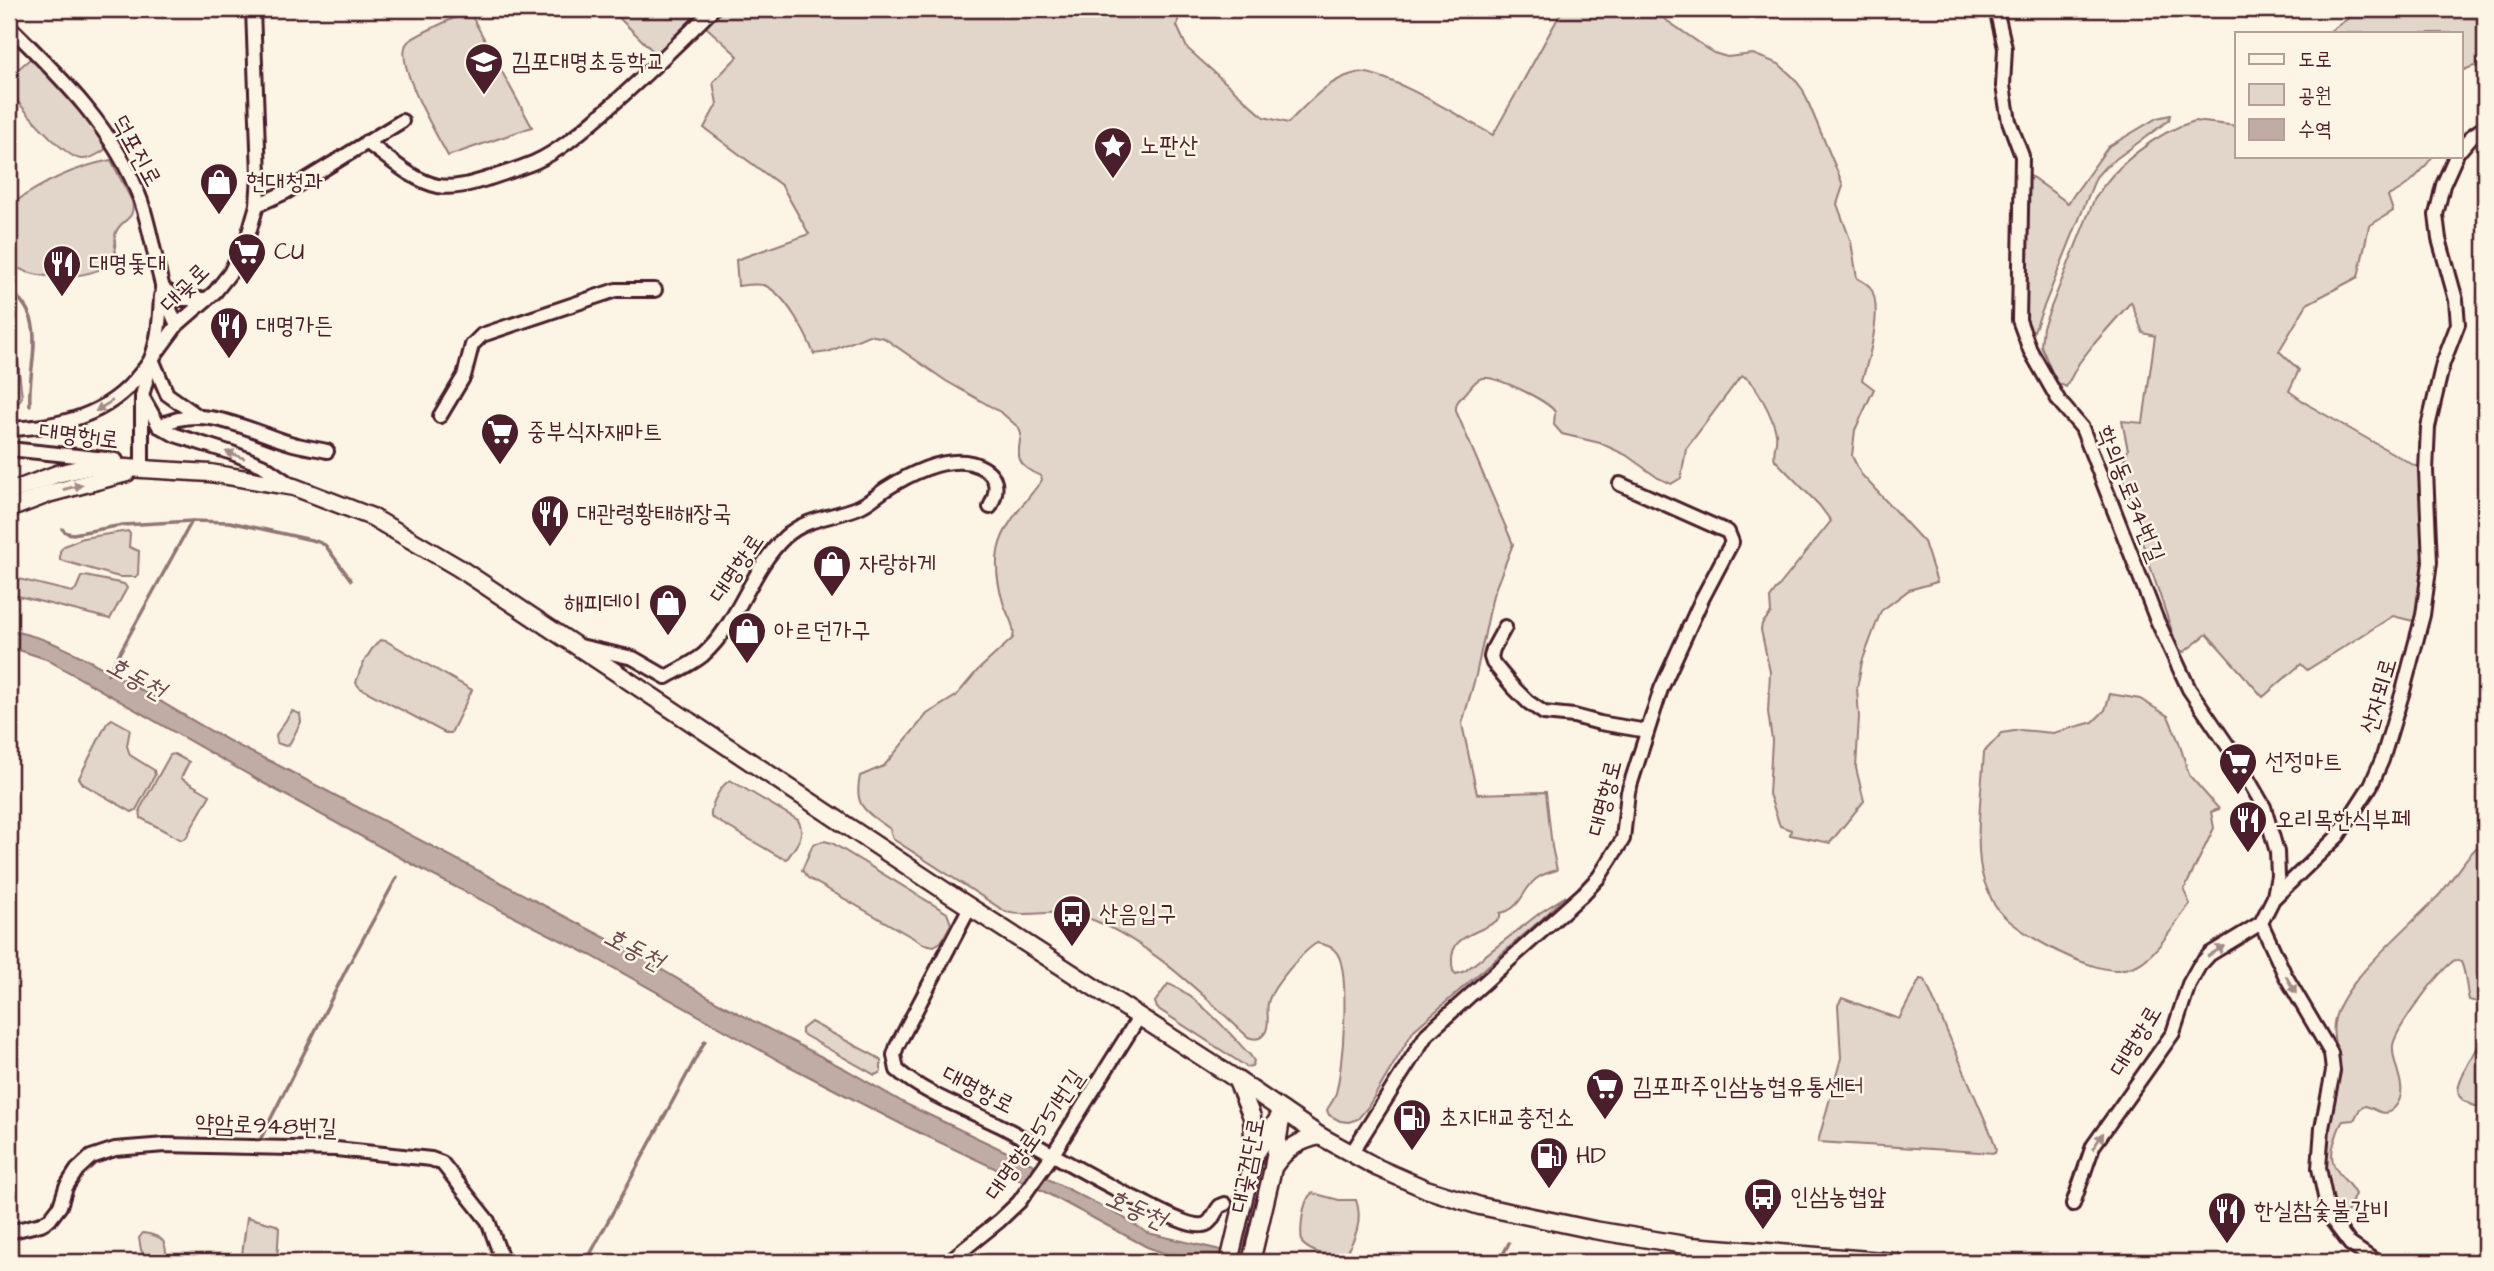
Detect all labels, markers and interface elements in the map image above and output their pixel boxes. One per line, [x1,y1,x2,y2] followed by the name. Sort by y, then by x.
[2235,32,2462,158] legend
[463,41,505,96] school or university icon: 김포대명초등학교
[511,45,666,79] place label: 김포대명초등학교
[2298,45,2332,74] text: 도로
[2298,81,2332,110] text: 공원
[102,109,170,193] street label: 덕포진로
[2298,115,2332,144] text: 수역
[1092,125,1134,180] place icon: 노판산
[1140,129,1198,163] place label: 노판산
[198,161,240,216] shop icon: 현대청과
[246,165,323,199] place label: 현대청과
[226,231,268,286] supermarket icon: CU
[274,235,304,269] place label: CU
[41,243,83,298] restaurant icon: 대명돛대
[89,247,166,281] place label: 대명돛대
[152,255,218,321] street label: 대곶로
[208,305,250,360] restaurant icon: 대명가든
[256,309,333,343] place label: 대명가든
[94,400,113,412] one-way arrow
[479,411,521,466] supermarket icon: 중부식자재마트
[37,414,121,458] street label: 대명항1로
[527,415,662,449] place label: 중부식자재마트
[2087,421,2173,567] street label: 학의동로34번길
[224,449,245,460] one-way arrow
[62,481,84,492] one-way arrow
[529,493,571,548] restaurant icon: 대관령황태해장국
[577,497,732,531] place label: 대관령황태해장국
[701,526,773,610] street label: 대명항로
[811,543,853,598] shop icon: 자랑하게
[859,547,936,581] place label: 자랑하게
[647,582,689,637] shop icon: 해피데이
[564,586,641,620] place label: 해피데이
[726,610,768,665] shop icon: 아르던가구
[774,614,871,648] place label: 아르던가구
[100,647,175,710] water label: 호동천
[2352,654,2406,738] street label: 산자뫼로
[2217,741,2259,796] supermarket icon: 선정마트
[2265,745,2342,779] place label: 선정마트
[1579,756,1631,840] street label: 대명항로
[2227,799,2269,854] restaurant icon: 오리목한식부페
[2275,803,2410,837] place label: 오리목한식부페
[1051,893,1093,948] bus stop icon: 산음입구
[1099,897,1176,931] place label: 산음입구
[598,918,673,981] water label: 호동천
[2206,944,2226,957] one-way arrow
[2285,975,2297,995] one-way arrow
[2102,999,2170,1083] street label: 대명항로
[936,1057,1020,1123] street label: 대명항로
[977,1063,1093,1207] street label: 대명항로551번길
[1584,1066,1626,1121] supermarket icon: 김포파주인삼농협유통센터
[1632,1070,1864,1104] place label: 김포파주인삼농협유통센터
[1391,1097,1433,1152] fuel station icon: 초지대교충전소
[1439,1101,1574,1135] place label: 초지대교충전소
[194,1107,338,1145] street label: 약암로948번길
[1222,1114,1274,1216] street label: 대곶검단로
[2091,1131,2104,1151] one-way arrow
[1528,1135,1570,1190] fuel station icon: HD
[1576,1139,1606,1173] place label: HD
[1742,1176,1784,1231] bus stop icon: 인삼농협앞
[1100,1180,1175,1239] water label: 호동천
[1790,1180,1887,1214] place label: 인삼농협앞
[2206,1190,2248,1245] restaurant icon: 한실참숯불갈비
[2254,1194,2389,1228] place label: 한실참숯불갈비

